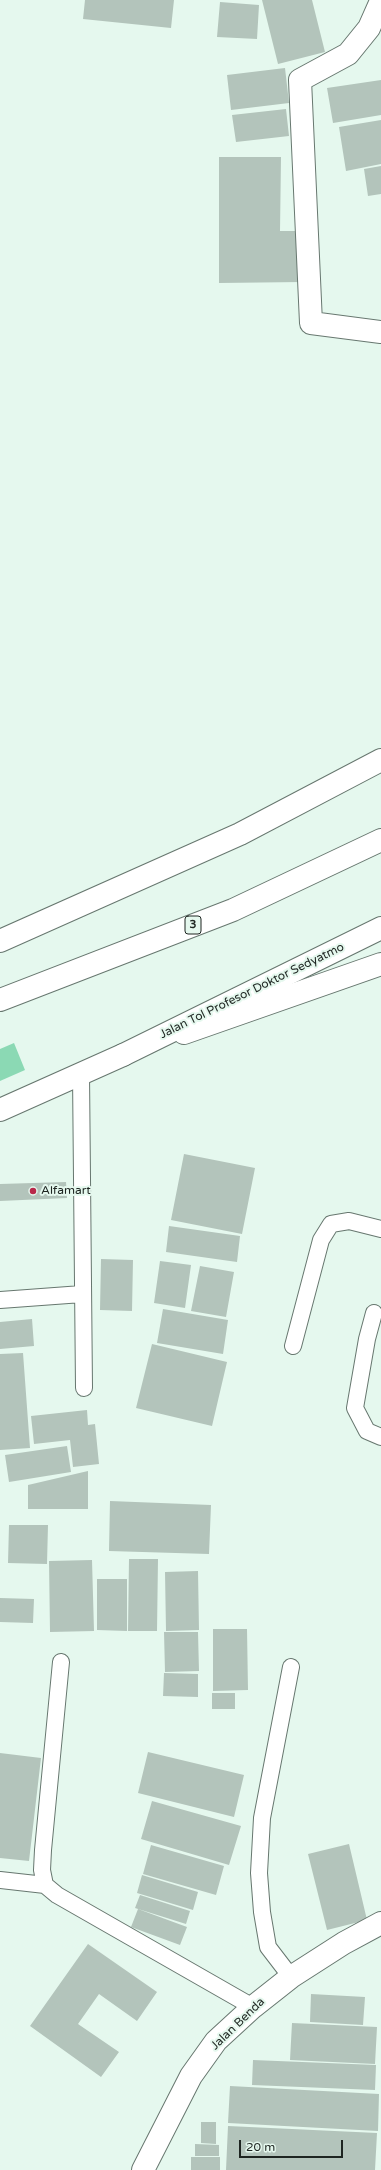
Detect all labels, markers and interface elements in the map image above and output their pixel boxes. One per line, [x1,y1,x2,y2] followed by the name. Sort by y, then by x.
[185,916,201,934] road number: 3
[157,940,347,1042] street label: Jalan Tol Profesor Doktor Sedyatmo
[41,1184,91,1198] place label: Alfamart
[28,1186,38,1196] marker: Alfamart
[208,1995,268,2053] street label: Jalan Benda
[241,2132,345,2158] scale bar
[246,2140,275,2154] text: 20 m

